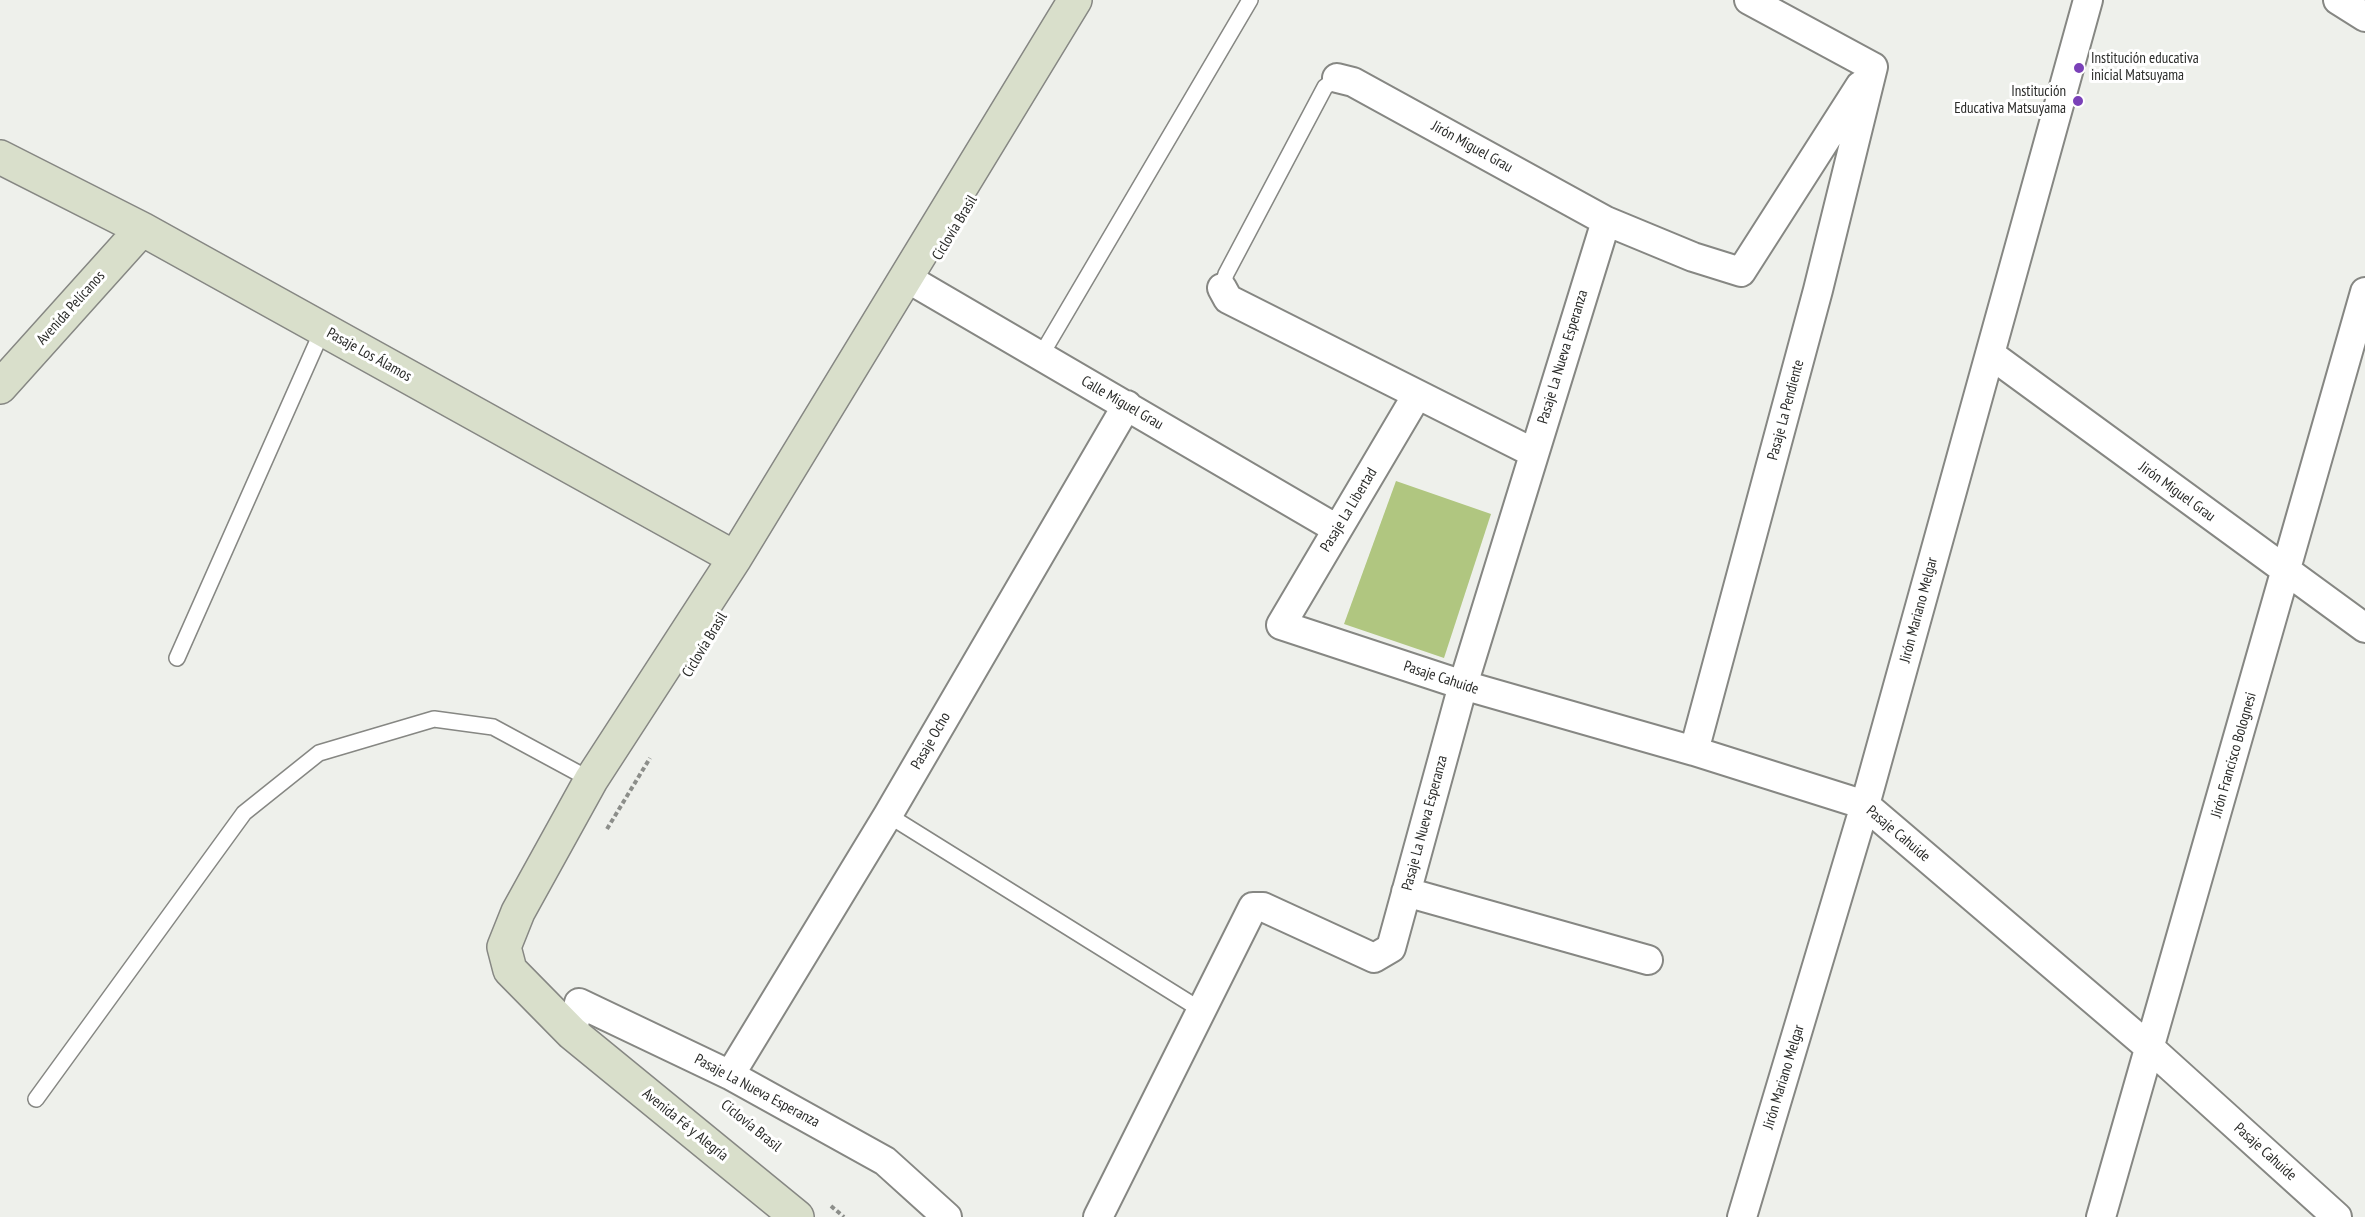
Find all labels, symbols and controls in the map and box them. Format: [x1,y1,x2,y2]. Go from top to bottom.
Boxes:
place label: Institución educativa inicial Matsuyama [2091,50,2199,85]
marker: Institución educativa inicial Matsuyama [2072,61,2086,75]
place label: Institución Educativa Matsuyama [1954,83,2066,118]
marker: Institución Educativa Matsuyama [2071,94,2085,108]
street label: Jirón Miguel Grau [1428,117,1516,177]
street label: Ciclovía Brasil [929,192,981,264]
street label: Avenida Pelícanos [33,267,109,349]
street label: Pasaje La Nueva Esperanza [1534,288,1592,426]
street label: Pasaje Los Álamos [323,324,415,386]
street label: Pasaje La Pendiente [1764,358,1808,462]
street label: Calle Miguel Grau [1078,372,1166,434]
street label: Jirón Miguel Grau [2135,458,2219,526]
street label: Pasaje La Libertad [1317,465,1381,555]
street label: Jirón Mariano Melgar [1896,555,1942,665]
street label: Ciclovía Brasil [679,609,731,681]
street label: Pasaje Cahuide [1401,657,1481,699]
street label: Jirón Francisco Bolognesi [2207,690,2261,820]
street label: Pasaje Ocho [908,709,954,773]
street label: Pasaje La Nueva Esperanza [1398,754,1452,892]
street label: Pasaje Cahuide [1862,802,1934,866]
street label: Jirón Mariano Melgar [1760,1023,1808,1131]
street label: Pasaje La Nueva Esperanza [691,1050,823,1132]
street label: Avenida Fé y Alegría [639,1085,731,1165]
street label: Ciclovía Brasil [717,1096,785,1156]
street label: Pasaje Cahuide [2230,1119,2300,1185]

